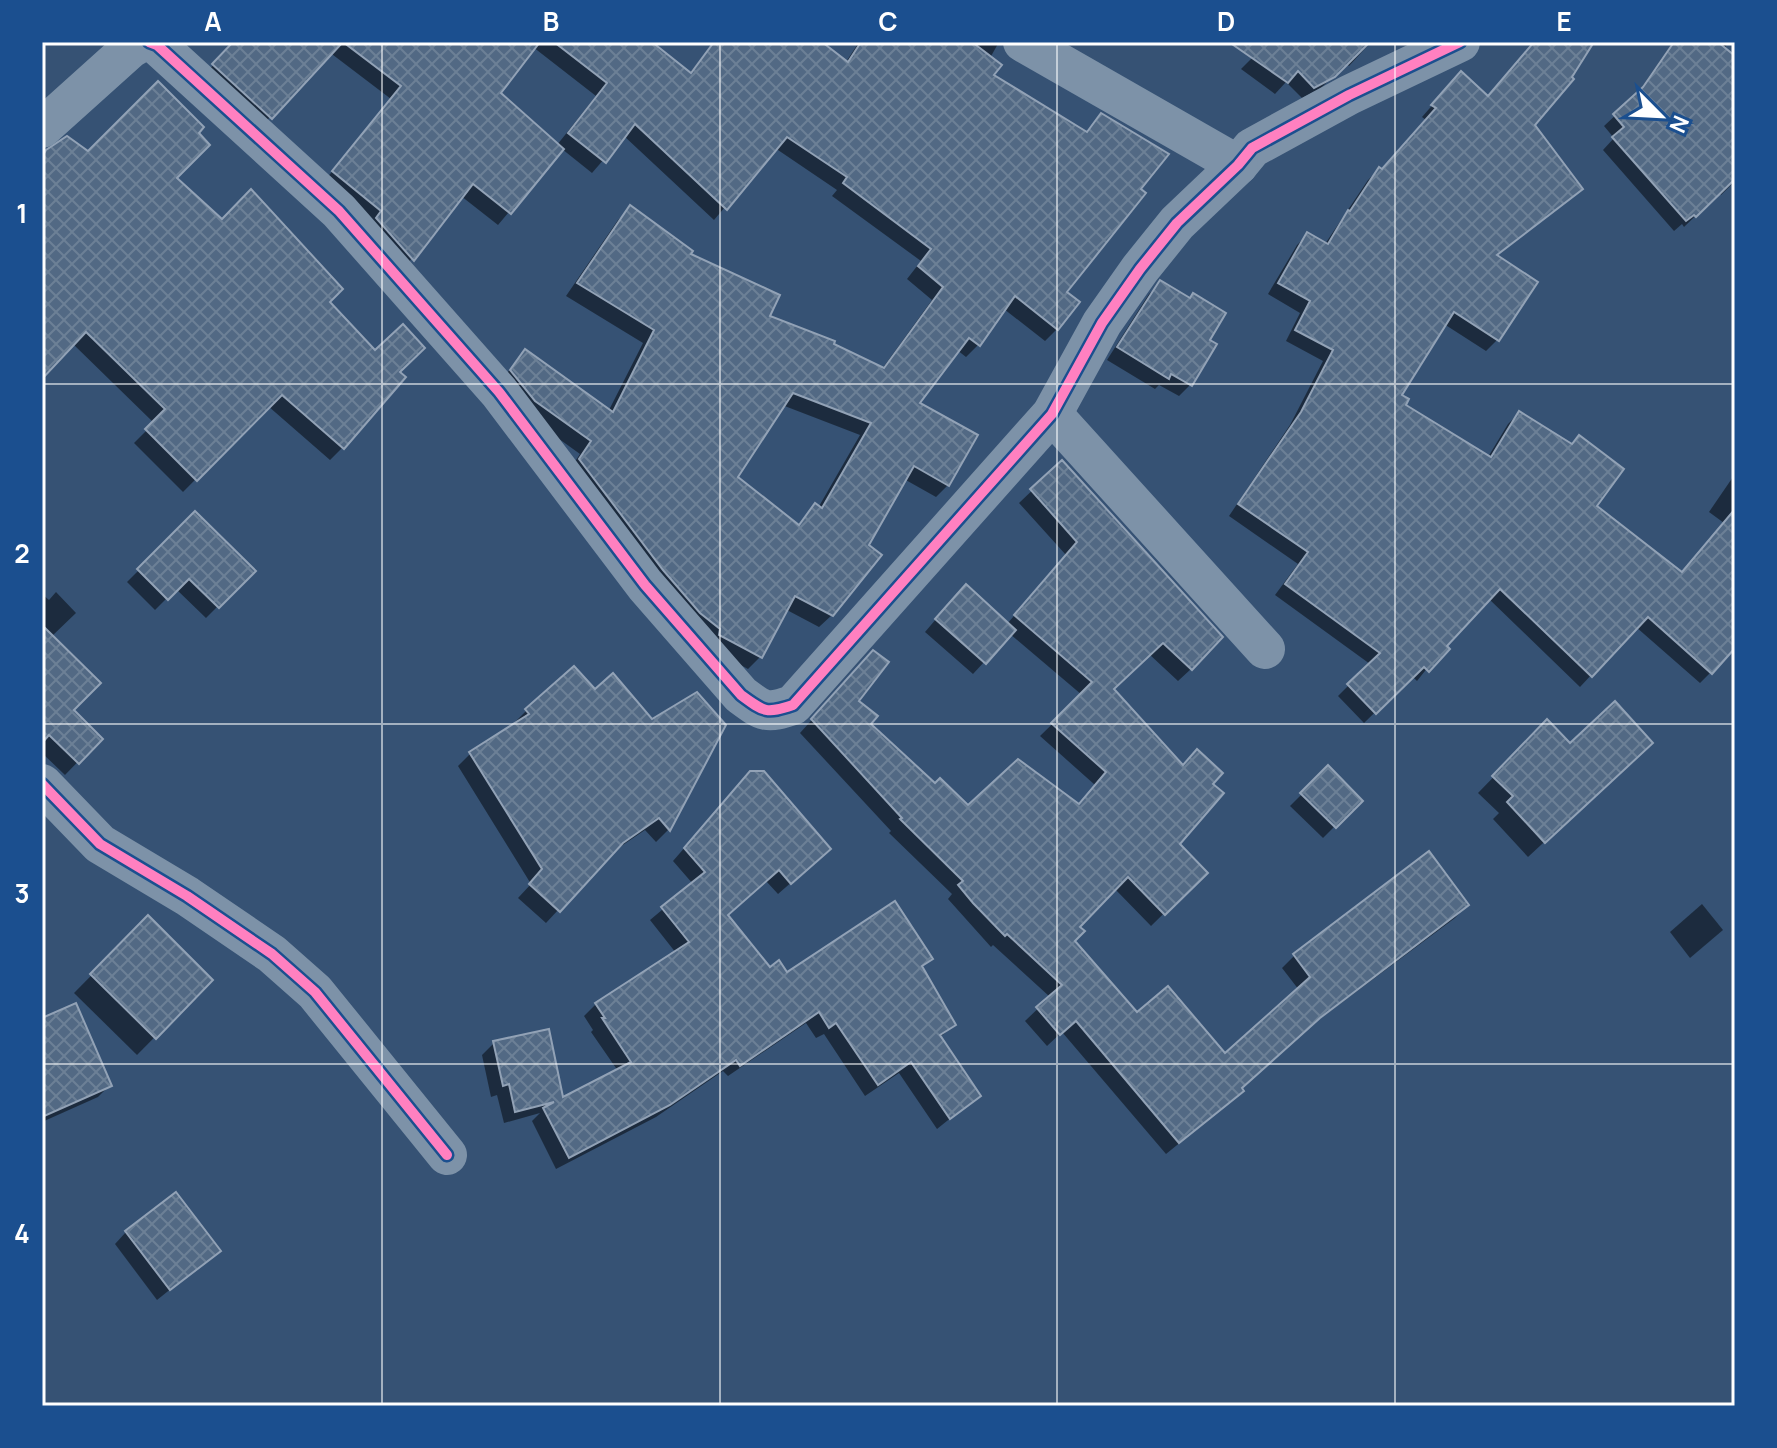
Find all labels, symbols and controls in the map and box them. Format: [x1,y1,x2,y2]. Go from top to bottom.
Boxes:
text: A [204,3,222,39]
text: B [543,3,559,39]
text: C [878,3,898,39]
text: D [1217,3,1235,39]
text: E [1556,3,1572,39]
north arrow [1621,76,1701,156]
text: N [1662,111,1696,137]
text: 1 [16,195,28,231]
text: 2 [14,535,30,571]
text: 3 [14,875,30,911]
text: 4 [14,1215,30,1251]

